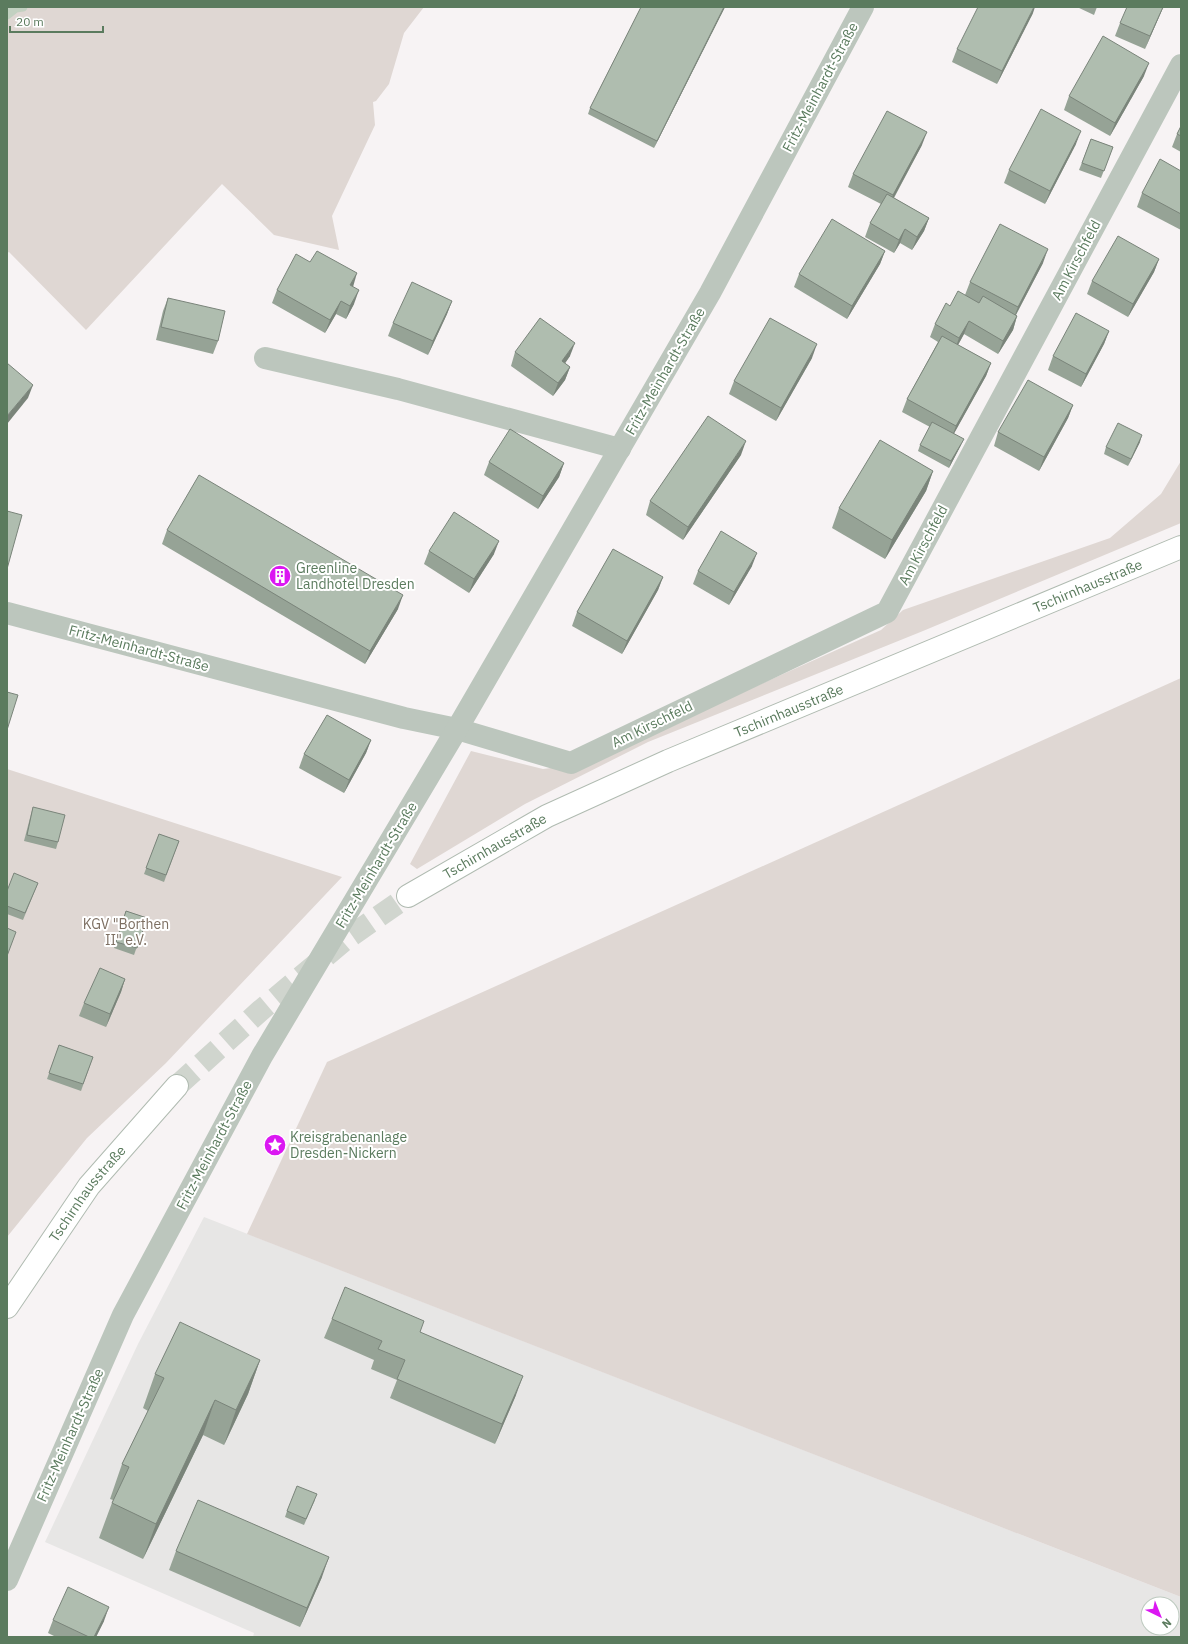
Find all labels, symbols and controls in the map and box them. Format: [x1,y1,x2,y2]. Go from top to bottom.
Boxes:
scale bar [10,8,103,34]
text: 20 m [16,14,44,29]
street label: Fritz-Meinhardt-Straße [778,19,862,155]
street label: Am Kirschfeld [1047,217,1105,303]
street label: Fritz-Meinhardt-Straße [621,304,709,438]
street label: Am Kirschfeld [894,502,952,588]
street label: Tschirnhausstraße [1030,555,1145,617]
place label: Greenline Landhotel Dresden [296,559,415,593]
building icon: Greenline Landhotel Dresden [267,563,293,589]
street label: Fritz-Meinhardt-Straße [67,621,211,675]
street label: Tschirnhausstraße [731,680,846,741]
street label: Am Kirschfeld [609,697,695,751]
street label: Fritz-Meinhardt-Straße [331,798,421,931]
street label: Tschirnhausstraße [440,809,550,883]
park label: KGV "Borthen II" e.V. [83,915,169,949]
street label: Fritz-Meinhardt-Straße [172,1077,256,1213]
place label: Kreisgrabenanlage Dresden-Nickern [290,1128,407,1162]
place icon: Kreisgrabenanlage Dresden-Nickern [262,1132,288,1158]
street label: Tschirnhausstraße [45,1141,130,1245]
street label: Fritz-Meinhardt-Straße [32,1365,108,1505]
north arrow [1140,1596,1180,1636]
text: N [1159,1615,1175,1631]

